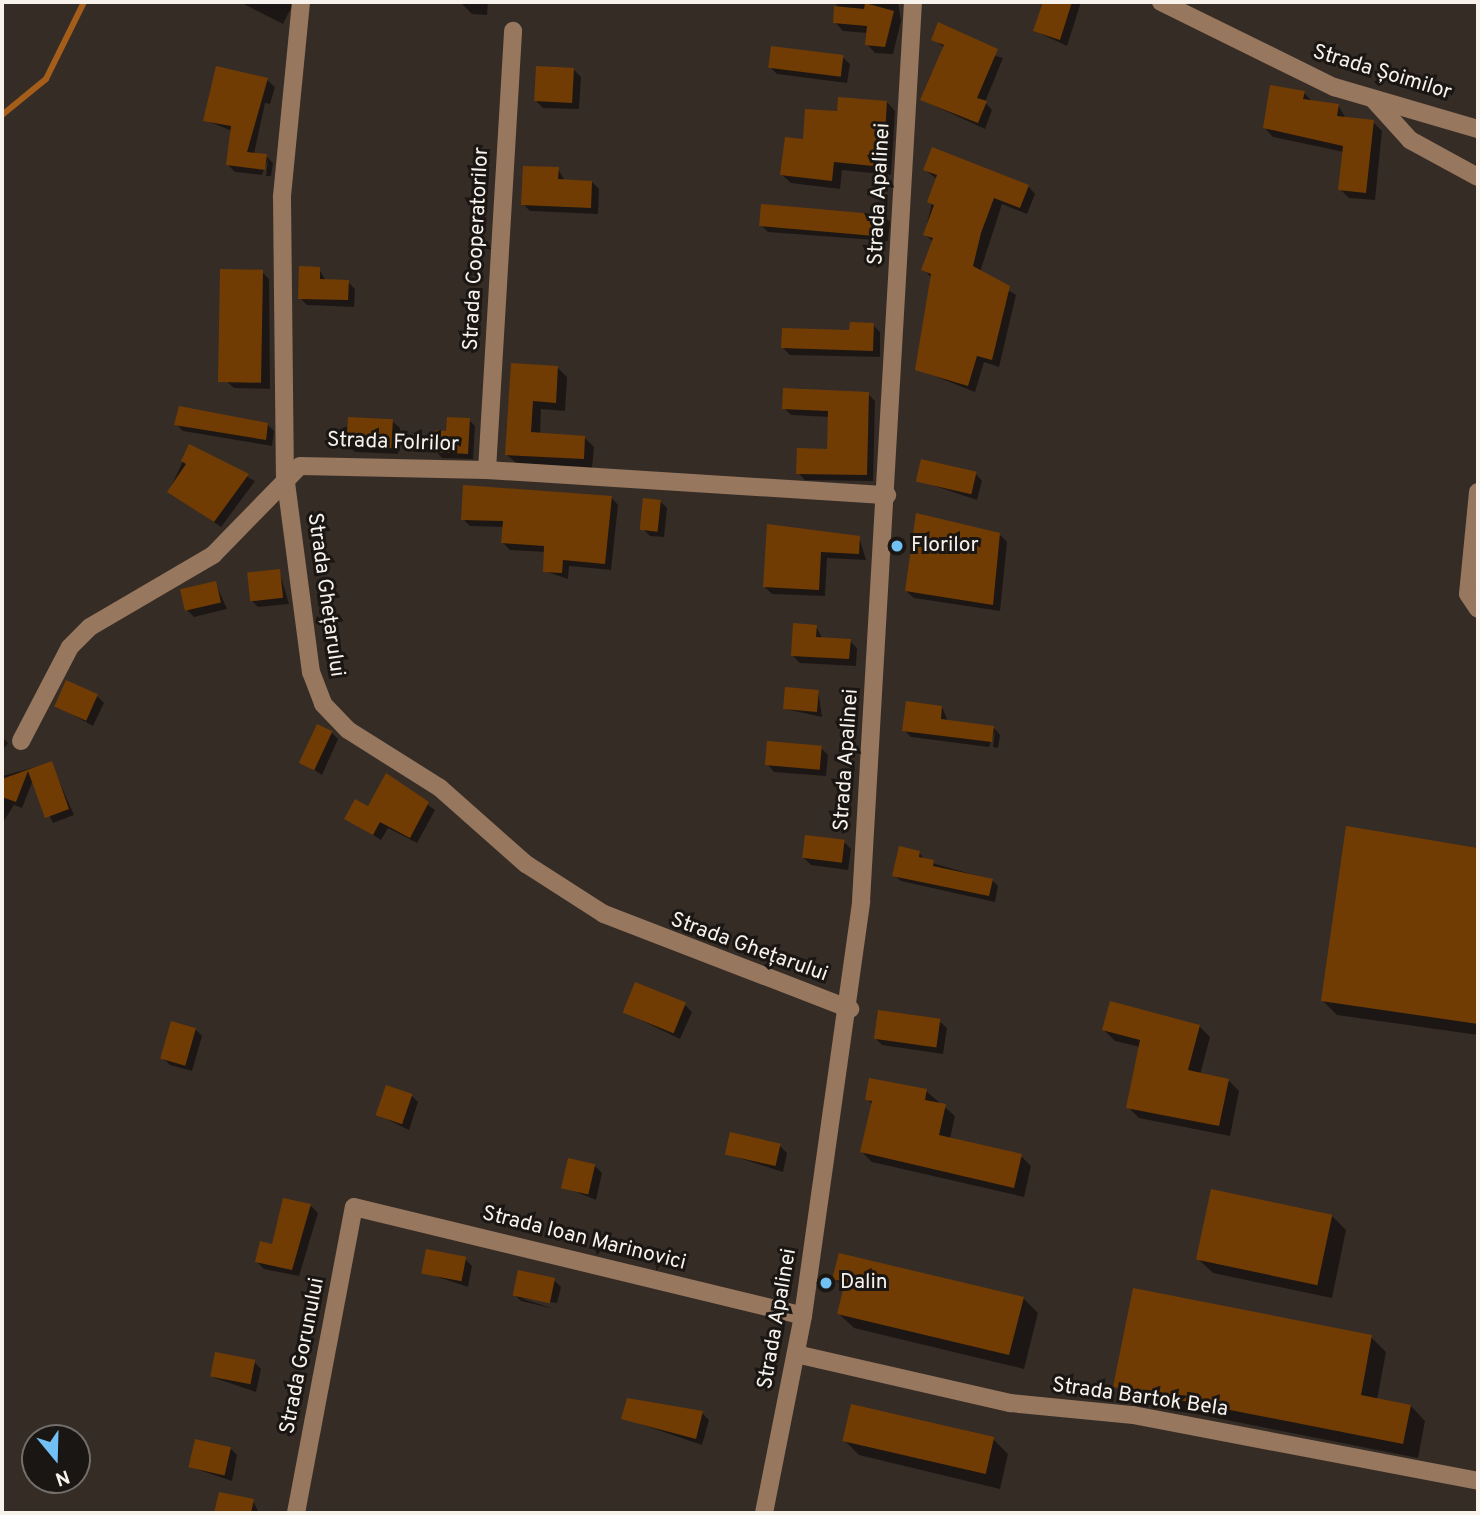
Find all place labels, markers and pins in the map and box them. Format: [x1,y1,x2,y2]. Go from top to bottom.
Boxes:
place label: Florilor [911,533,979,559]
marker: Florilor [889,538,905,554]
place label: Dalin [840,1270,888,1296]
marker: Dalin [818,1275,834,1291]

